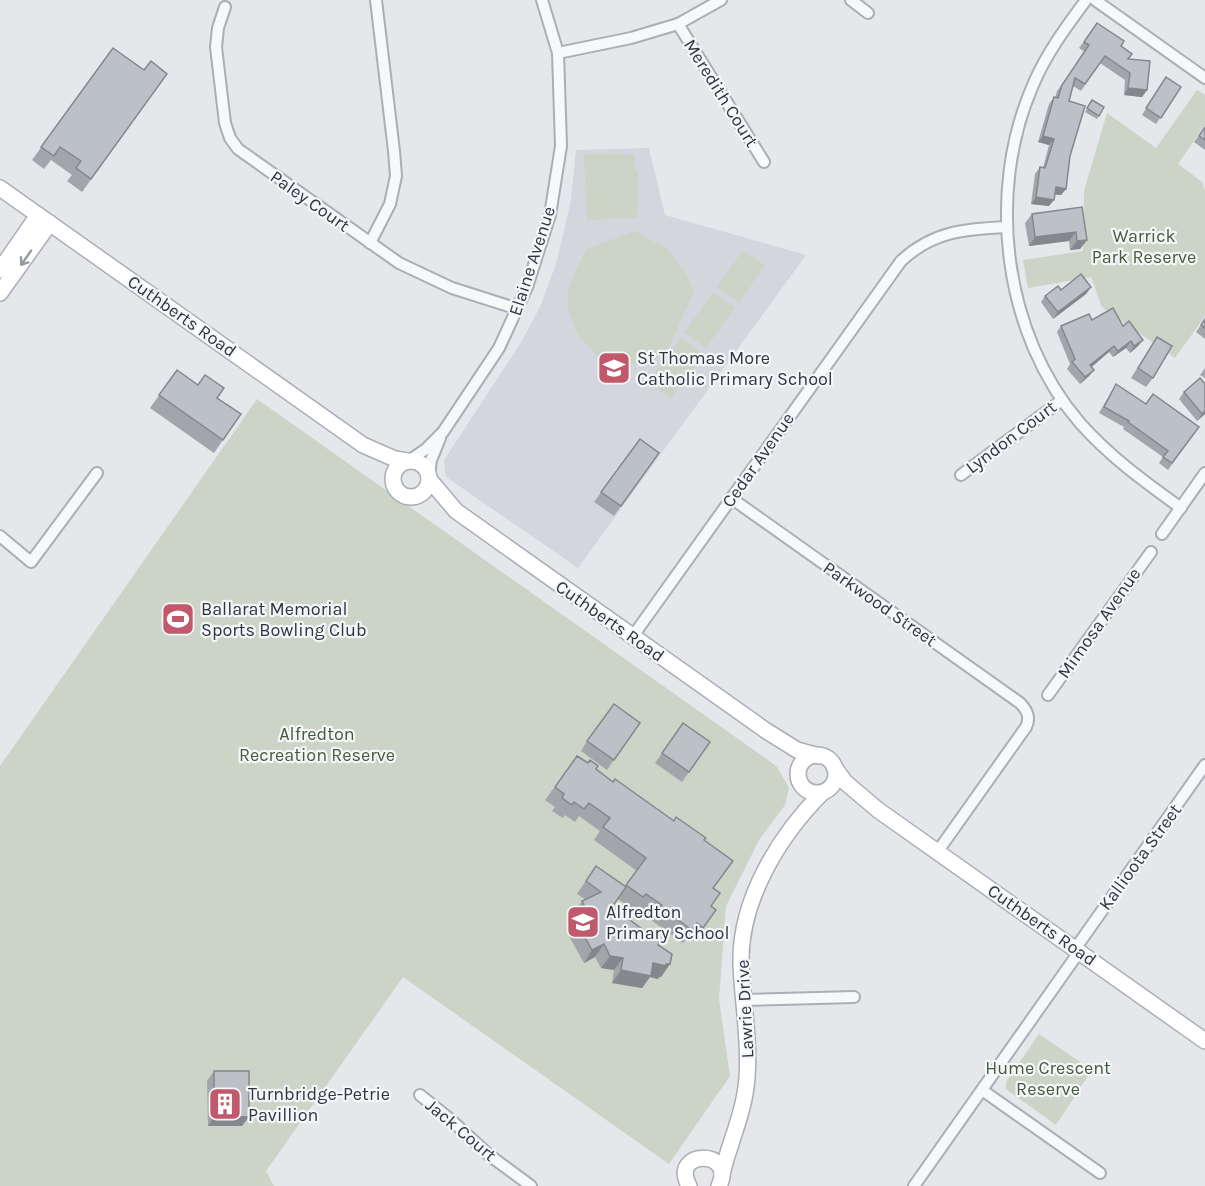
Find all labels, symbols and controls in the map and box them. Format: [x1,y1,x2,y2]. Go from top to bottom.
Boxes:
street label: Meredith Court [679,35,763,151]
street label: Paley Court [266,166,354,236]
street label: Elaine Avenue [504,203,560,319]
park label: Warrick Park Reserve [1092,225,1196,268]
one-way arrow [20,250,32,266]
street label: Cuthberts Road [123,270,241,362]
place label: St Thomas More Catholic Primary School [637,347,833,390]
school or university icon: St Thomas More Catholic Primary School [596,350,632,386]
street label: Lyndon Court [961,396,1061,478]
street label: Cedar Avenue [717,408,799,512]
street label: Parkwood Street [819,557,941,651]
street label: Mimosa Avenue [1053,563,1145,683]
street label: Cuthberts Road [551,575,669,667]
place label: Ballarat Memorial Sports Bowling Club [201,598,367,641]
sports icon: Ballarat Memorial Sports Bowling Club [160,601,196,637]
park label: Alfredton Recreation Reserve [239,723,395,766]
street label: Kallioota Street [1094,799,1186,915]
street label: Cuthberts Road [983,879,1101,971]
place label: Alfredton Primary School [606,901,730,944]
school or university icon: Alfredton Primary School [565,904,601,940]
street label: Lawrie Drive [731,959,759,1059]
park label: Hume Crescent Reserve [985,1057,1111,1100]
place label: Turnbridge-Petrie Pavillion [248,1083,390,1126]
building icon: Turnbridge-Petrie Pavillion [207,1086,243,1122]
street label: Jack Court [421,1094,501,1166]

